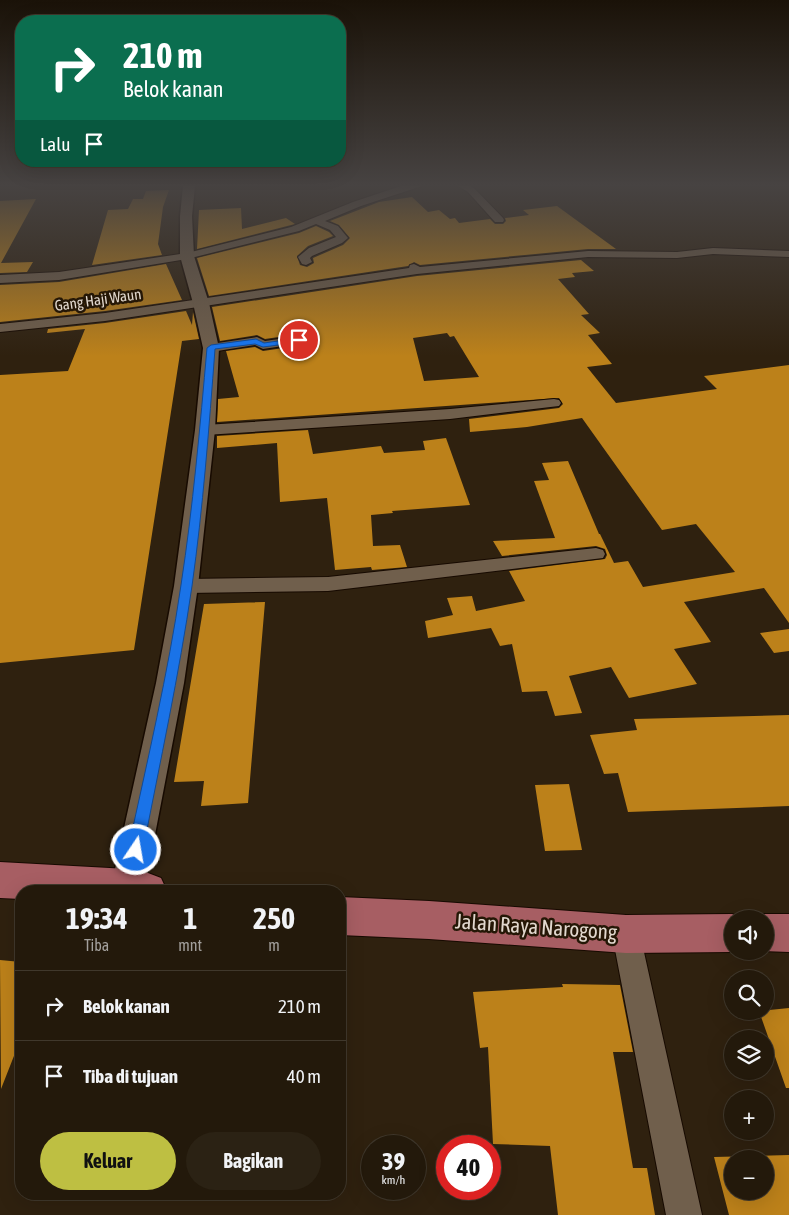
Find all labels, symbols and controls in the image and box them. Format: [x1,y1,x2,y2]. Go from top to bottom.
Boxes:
icon: right [40,35,105,100]
text: 210 m [123,35,202,75]
text: Belok kanan [123,76,224,102]
icon: arrive [80,130,108,158]
text: Lalu [40,133,70,155]
street label: Gang Haji Waun [54,285,142,314]
pin [278,319,320,361]
icon: arrive [285,326,313,354]
position arrow [109,823,161,875]
text: 19:34 [66,901,128,935]
text: 1 [183,901,197,935]
text: 250 [253,901,295,935]
street label: Jalan Raya Narogong [454,908,618,944]
map controls [724,910,774,1200]
button: sound [724,910,774,960]
text: Tiba [84,936,109,954]
text: mnt [178,936,202,954]
text: m [268,936,280,954]
button: search [724,970,774,1020]
icon: right [40,992,68,1020]
text: Belok kanan [83,995,170,1017]
text: 210 m [278,995,321,1017]
button: layers [724,1030,774,1080]
icon: arrive [40,1062,68,1090]
text: Tiba di tujuan [83,1065,178,1087]
text: 40 m [287,1065,321,1087]
button: + [724,1090,774,1140]
button: Keluar [40,1132,176,1190]
button: Bagikan [186,1132,321,1190]
speed limit sign: 40 [436,1135,501,1200]
text: 39 [382,1147,405,1175]
button: − [724,1150,774,1200]
text: km/h [382,1173,405,1187]

